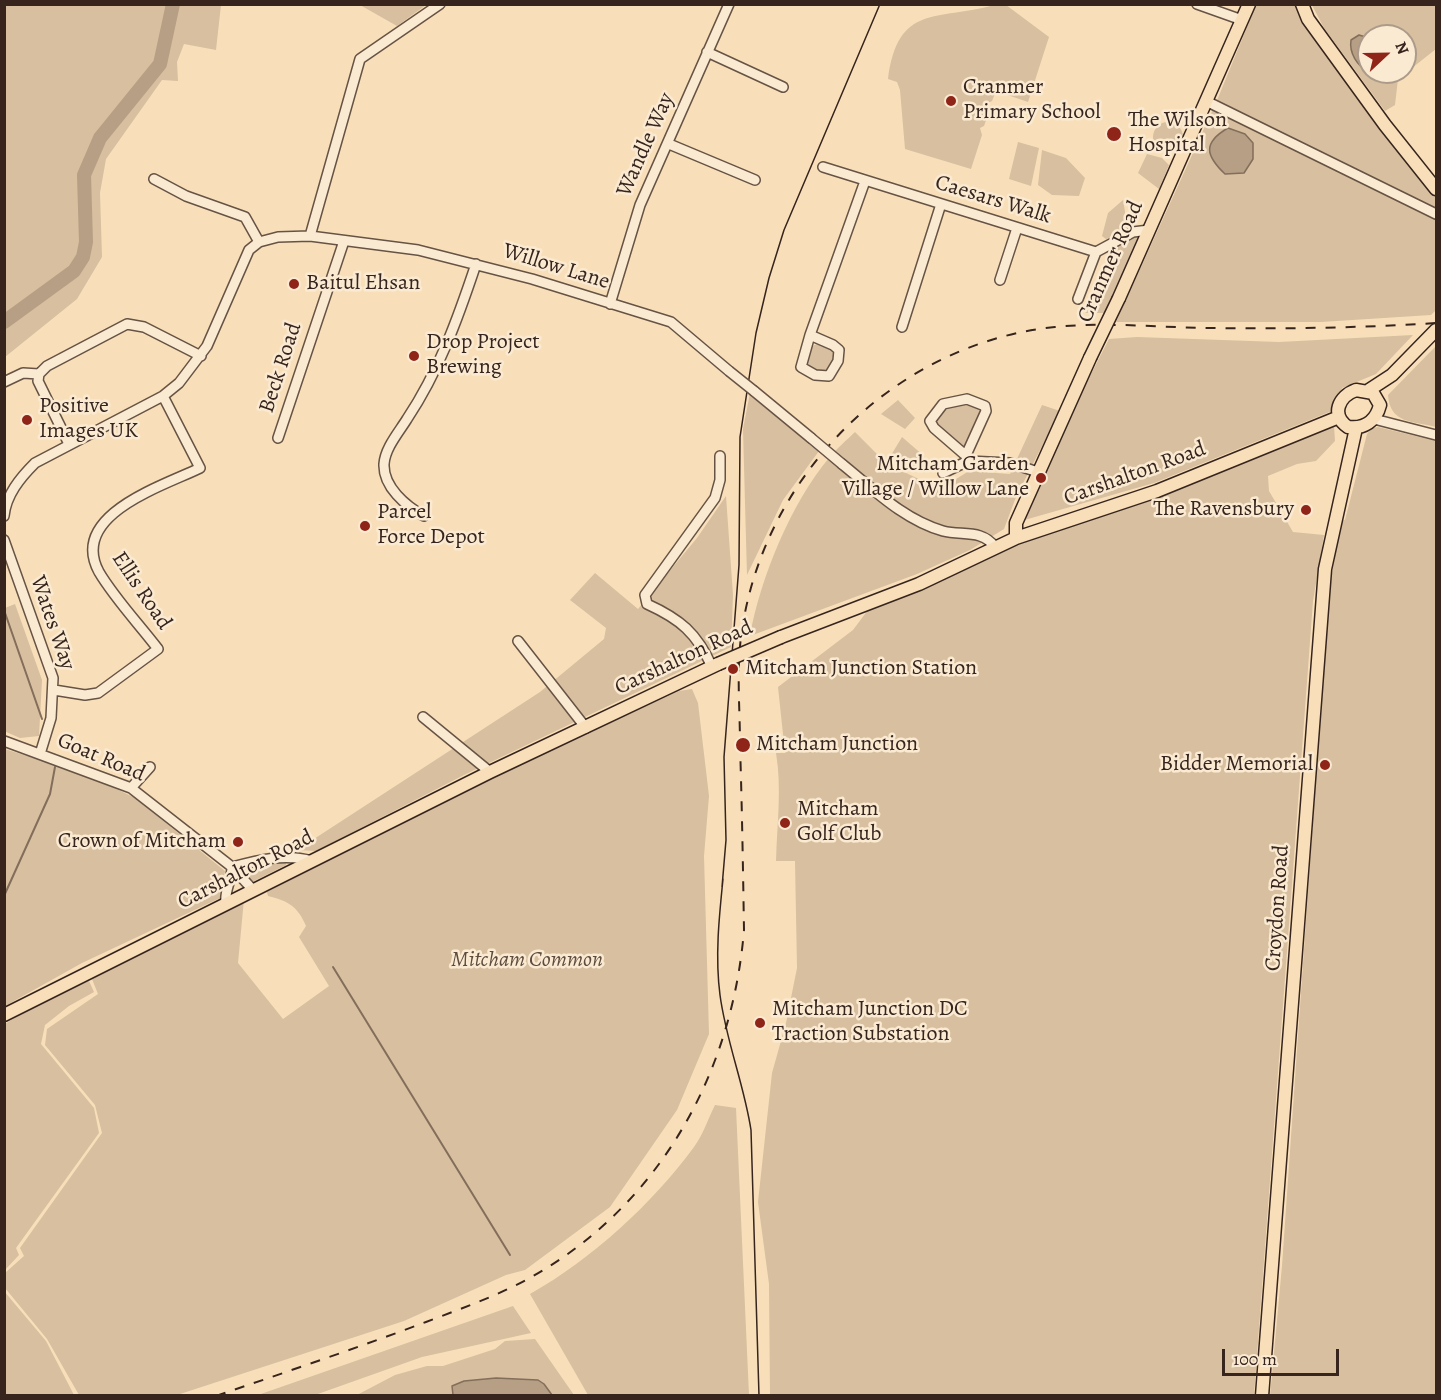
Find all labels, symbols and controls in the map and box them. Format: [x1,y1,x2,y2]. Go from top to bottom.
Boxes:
north arrow [1357,24,1417,84]
text: N [1389,38,1414,58]
place label: Cranmer Primary School [963,75,1101,126]
street label: Wandle Way [611,89,681,201]
marker: Cranmer Primary School [944,94,958,108]
place label: The Wilson Hospital [1128,108,1227,160]
marker: The Wilson Hospital [1105,125,1123,143]
street label: Caesars Walk [932,170,1054,230]
street label: Cranmer Road [1072,197,1150,327]
street label: Willow Lane [499,238,613,296]
place label: Baitul Ehsan [306,271,420,297]
marker: Baitul Ehsan [287,277,301,291]
street label: Beck Road [254,320,308,416]
place label: Drop Project Brewing [426,330,540,382]
marker: Drop Project Brewing [407,349,421,363]
place label: Positive Images UK [39,394,138,446]
marker: Positive Images UK [20,413,34,427]
street label: Carshalton Road [1060,436,1210,512]
place label: Mitcham Garden Village / Willow Lane [842,452,1029,504]
marker: Mitcham Garden Village / Willow Lane [1034,471,1048,485]
place label: The Ravensbury [1153,497,1294,523]
place label: Parcel Force Depot [377,500,485,552]
marker: The Ravensbury [1299,503,1313,517]
marker: Parcel Force Depot [358,519,372,533]
street label: Ellis Road [105,547,177,635]
street label: Wates Way [24,573,80,673]
street label: Carshalton Road [611,615,757,701]
place label: Mitcham Junction Station [745,656,977,682]
marker: Mitcham Junction Station [726,662,740,676]
street label: Goat Road [53,728,149,788]
place label: Mitcham Junction [756,732,918,758]
marker: Mitcham Junction [734,736,752,754]
place label: Bidder Memorial [1160,752,1313,778]
marker: Bidder Memorial [1318,758,1332,772]
place label: Mitcham Golf Club [797,797,881,848]
marker: Mitcham Golf Club [778,816,792,830]
street label: Carshalton Road [174,824,318,916]
place label: Crown of Mitcham [58,829,226,855]
marker: Crown of Mitcham [231,835,245,849]
street label: Croydon Road [1260,844,1296,972]
park label: Mitcham Common [451,948,603,974]
place label: Mitcham Junction DC Traction Substation [772,997,968,1048]
marker: Mitcham Junction DC Traction Substation [753,1016,767,1030]
scale bar [1225,1337,1342,1375]
text: 100 m [1233,1347,1277,1371]

